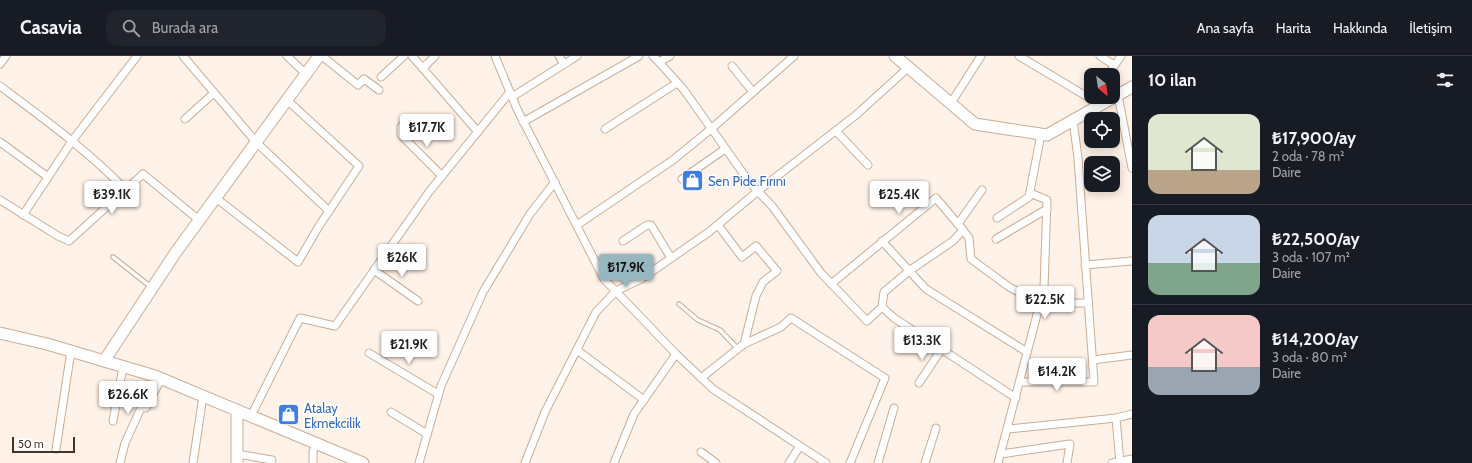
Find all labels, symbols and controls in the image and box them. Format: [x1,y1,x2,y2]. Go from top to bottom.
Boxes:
search box [106,10,386,46]
text: Casavia [20,16,82,39]
icon: search [120,17,142,39]
text: Burada ara [152,19,218,37]
text: Ana sayfa [1197,19,1254,37]
text: Harita [1276,19,1311,37]
text: Hakkında [1333,19,1387,37]
text: İletişim [1409,19,1452,37]
north arrow [1084,68,1120,104]
map controls [1084,68,1120,192]
icon: filters [1434,69,1456,91]
text: 10 ilan [1148,70,1197,90]
button: locate [1084,112,1120,148]
pin: ₺17.7K [394,114,460,148]
text: ₺17.7K [409,119,445,135]
text: ₺17,900/ay [1272,128,1356,148]
icon: home [1180,130,1228,178]
text: 2 oda · 78 m² [1272,148,1344,164]
button: layers [1084,156,1120,192]
text: Daire [1272,164,1301,180]
shop icon: Sen Pide Fırını [679,168,705,194]
place label: Sen Pide Fırını [708,173,786,189]
pin: ₺39.1K [79,181,145,215]
pin: ₺25.4K [866,181,932,215]
text: ₺39.1K [93,186,131,202]
text: ₺25.4K [879,186,919,202]
text: ₺22,500/ay [1272,229,1360,249]
icon: home [1180,231,1228,279]
pin: ₺26K [378,244,426,278]
text: ₺26K [387,249,417,265]
text: 3 oda · 107 m² [1272,249,1350,265]
pin: ₺17.9K [593,254,659,288]
text: ₺17.9K [608,259,644,275]
text: Daire [1272,265,1301,281]
pin: ₺22.5K [1012,286,1078,320]
text: ₺22.5K [1025,291,1065,307]
pin: ₺13.3K [889,327,955,361]
text: ₺14,200/ay [1272,329,1358,349]
pin: ₺21.9K [376,331,442,365]
icon: home [1180,331,1228,379]
text: ₺13.3K [903,332,941,348]
text: ₺21.9K [390,336,428,352]
text: 3 oda · 80 m² [1272,349,1347,365]
pin: ₺14.2K [1024,358,1090,392]
text: ₺14.2K [1038,363,1076,379]
text: Daire [1272,365,1301,381]
pin: ₺26.6K [95,381,161,415]
text: ₺26.6K [108,386,148,402]
place label: Atalay Ekmekcilik [304,400,361,431]
shop icon: Atalay Ekmekcilik [276,402,302,428]
scale bar [12,435,75,454]
text: 50 m [18,437,44,451]

